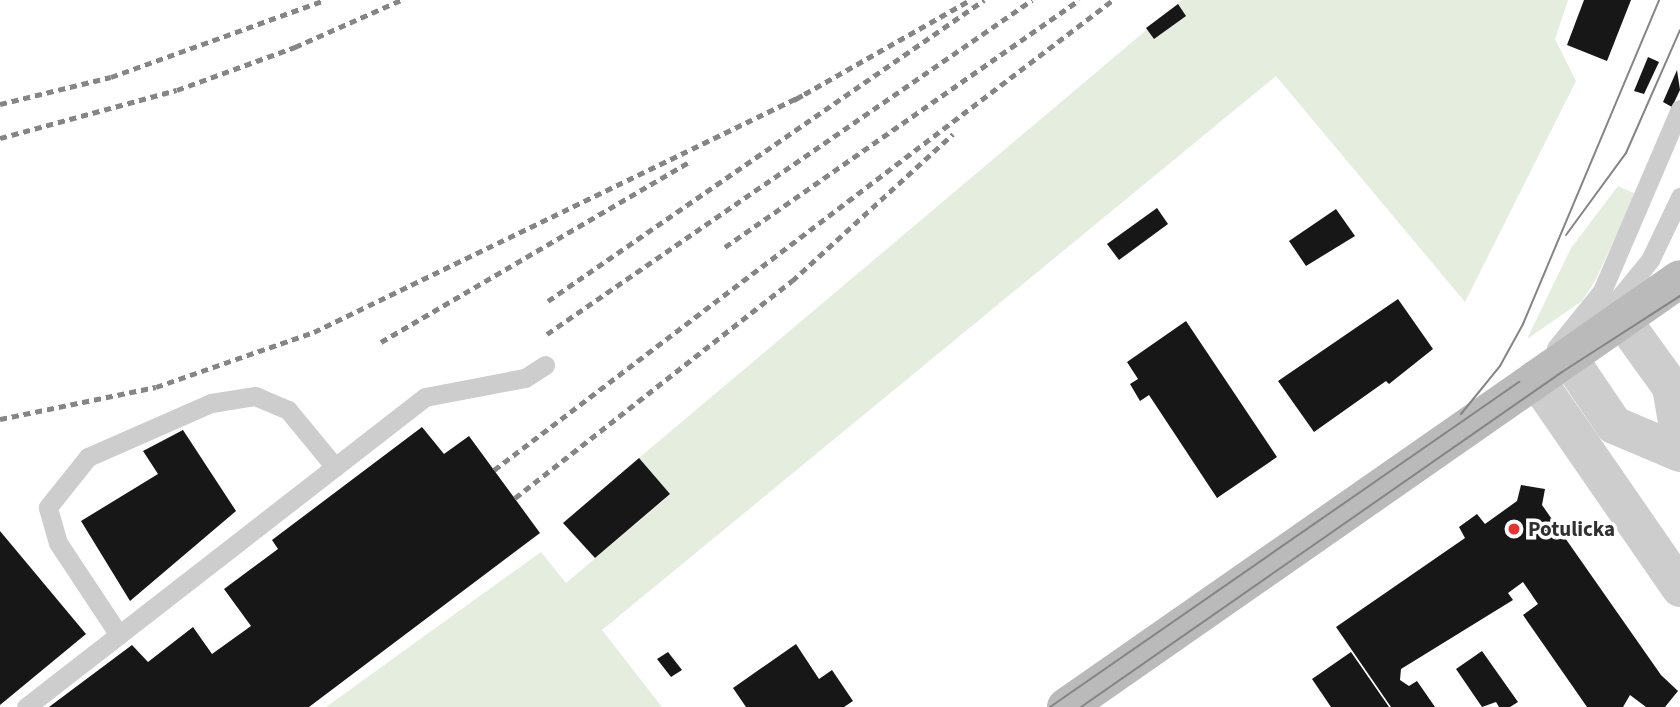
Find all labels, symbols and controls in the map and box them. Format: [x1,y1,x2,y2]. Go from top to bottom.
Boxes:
place label: Potulicka [1528,516,1615,542]
marker: Potulicka [1506,521,1522,537]

